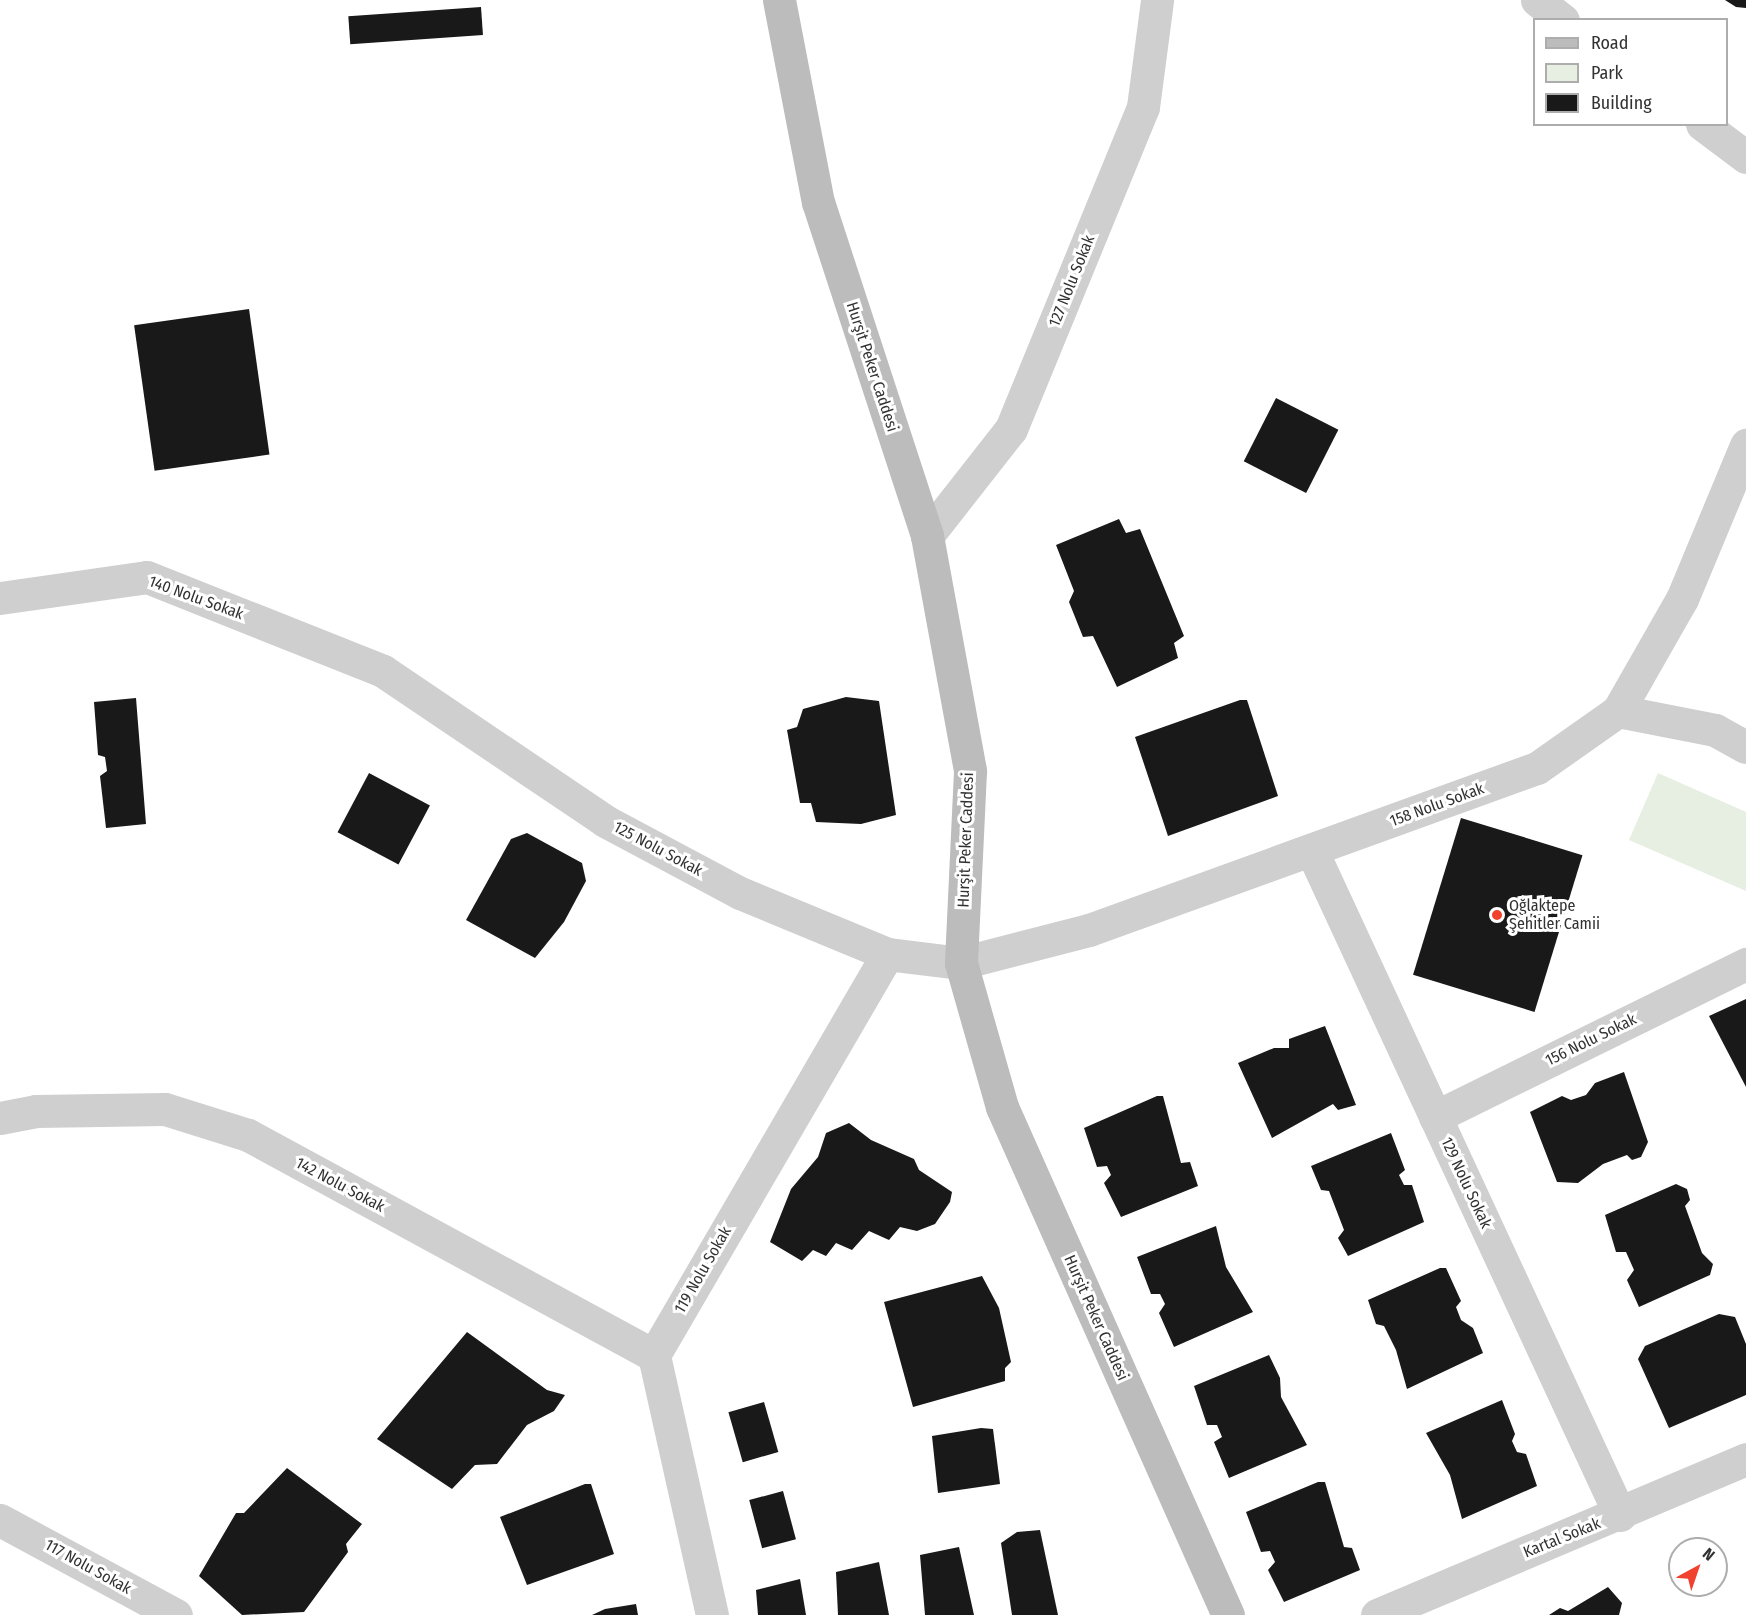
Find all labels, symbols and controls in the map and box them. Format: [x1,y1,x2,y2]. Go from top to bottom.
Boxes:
legend [1533,18,1728,126]
text: Road [1591,32,1628,54]
text: Park [1591,62,1623,84]
text: Building [1591,92,1652,114]
street label: 127 Nolu Sokak [1045,233,1099,329]
street label: Hurşit Peker Caddesi [842,300,902,434]
street label: 140 Nolu Sokak [146,572,246,624]
street label: Hurşit Peker Caddesi [954,772,978,908]
street label: 158 Nolu Sokak [1387,779,1487,831]
street label: 125 Nolu Sokak [610,818,706,880]
place label: Oğlaktepe Şehitler Camii [1509,896,1600,934]
marker: Oğlaktepe Şehitler Camii [1490,908,1504,922]
street label: 156 Nolu Sokak [1542,1010,1640,1070]
street label: 129 Nolu Sokak [1437,1135,1495,1231]
street label: 142 Nolu Sokak [292,1154,388,1216]
street label: 119 Nolu Sokak [670,1223,736,1317]
street label: Hurşit Peker Caddesi [1060,1252,1132,1384]
street label: Kartal Sokak [1521,1514,1603,1562]
street label: 117 Nolu Sokak [41,1535,135,1599]
north arrow [1668,1537,1728,1597]
text: N [1699,1544,1718,1565]

